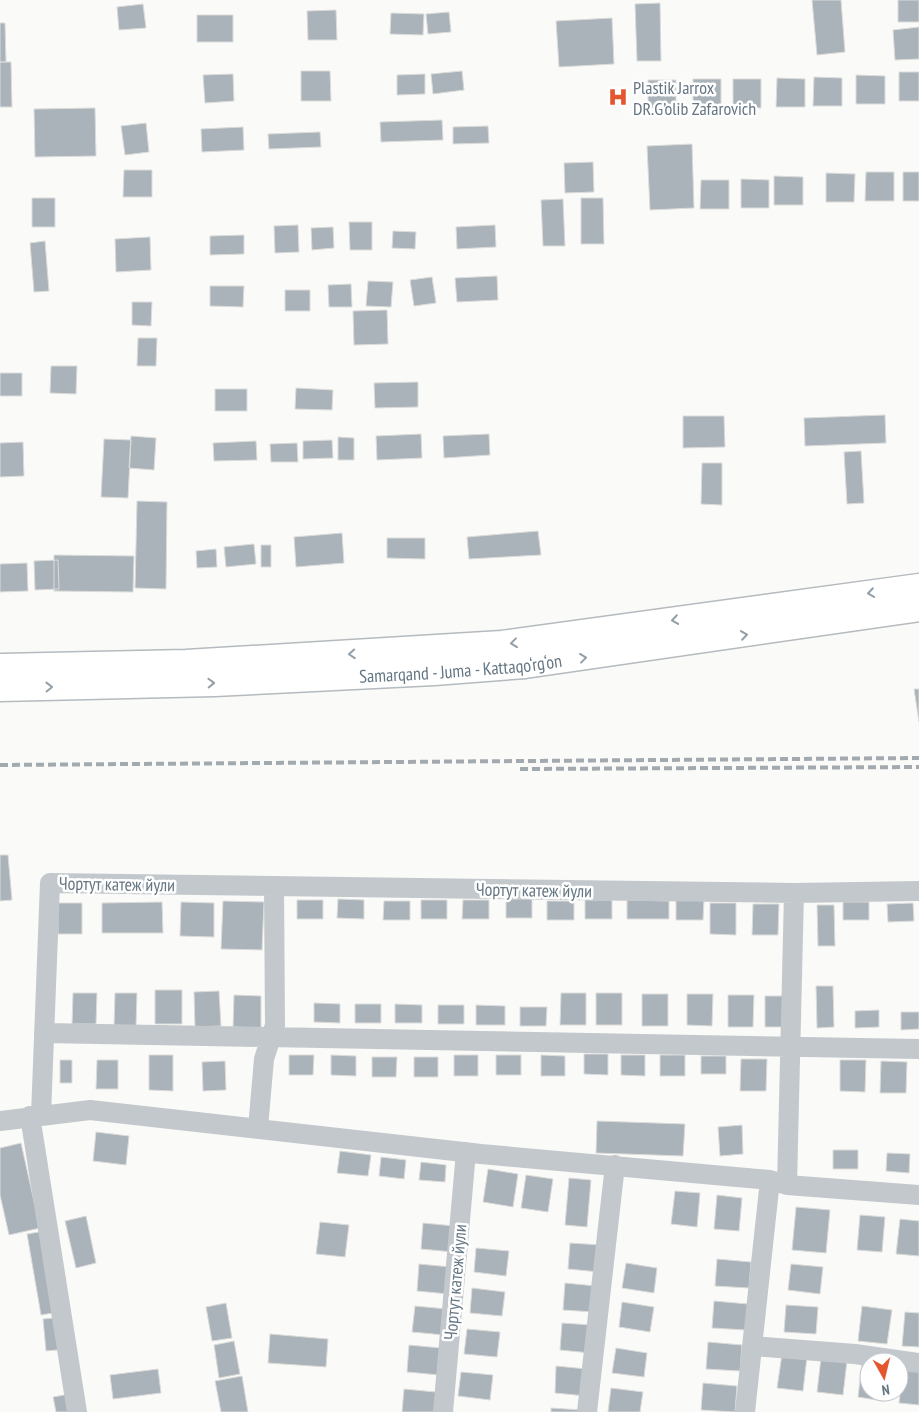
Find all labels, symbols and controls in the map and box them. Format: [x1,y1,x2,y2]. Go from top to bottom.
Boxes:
place label: Plastik Jarrox DR.G’olib Zafarovich [633,76,756,120]
hospital icon: Plastik Jarrox DR.G’olib Zafarovich [607,86,629,108]
one-way arrow [866,587,874,598]
one-way arrow [671,614,679,625]
one-way arrow [740,630,748,641]
one-way arrow [510,637,518,648]
street label: Samarqand - Juma - Kattaqo‘rg‘on [359,648,563,687]
one-way arrow [348,649,356,660]
one-way arrow [579,653,587,664]
one-way arrow [207,678,215,689]
one-way arrow [45,682,53,692]
street label: Чортут катеж йули [59,871,175,897]
street label: Чортут катеж йули [476,877,592,903]
street label: Чортут катеж йули [438,1223,472,1341]
north arrow [859,1352,909,1402]
text: N [881,1380,891,1399]

